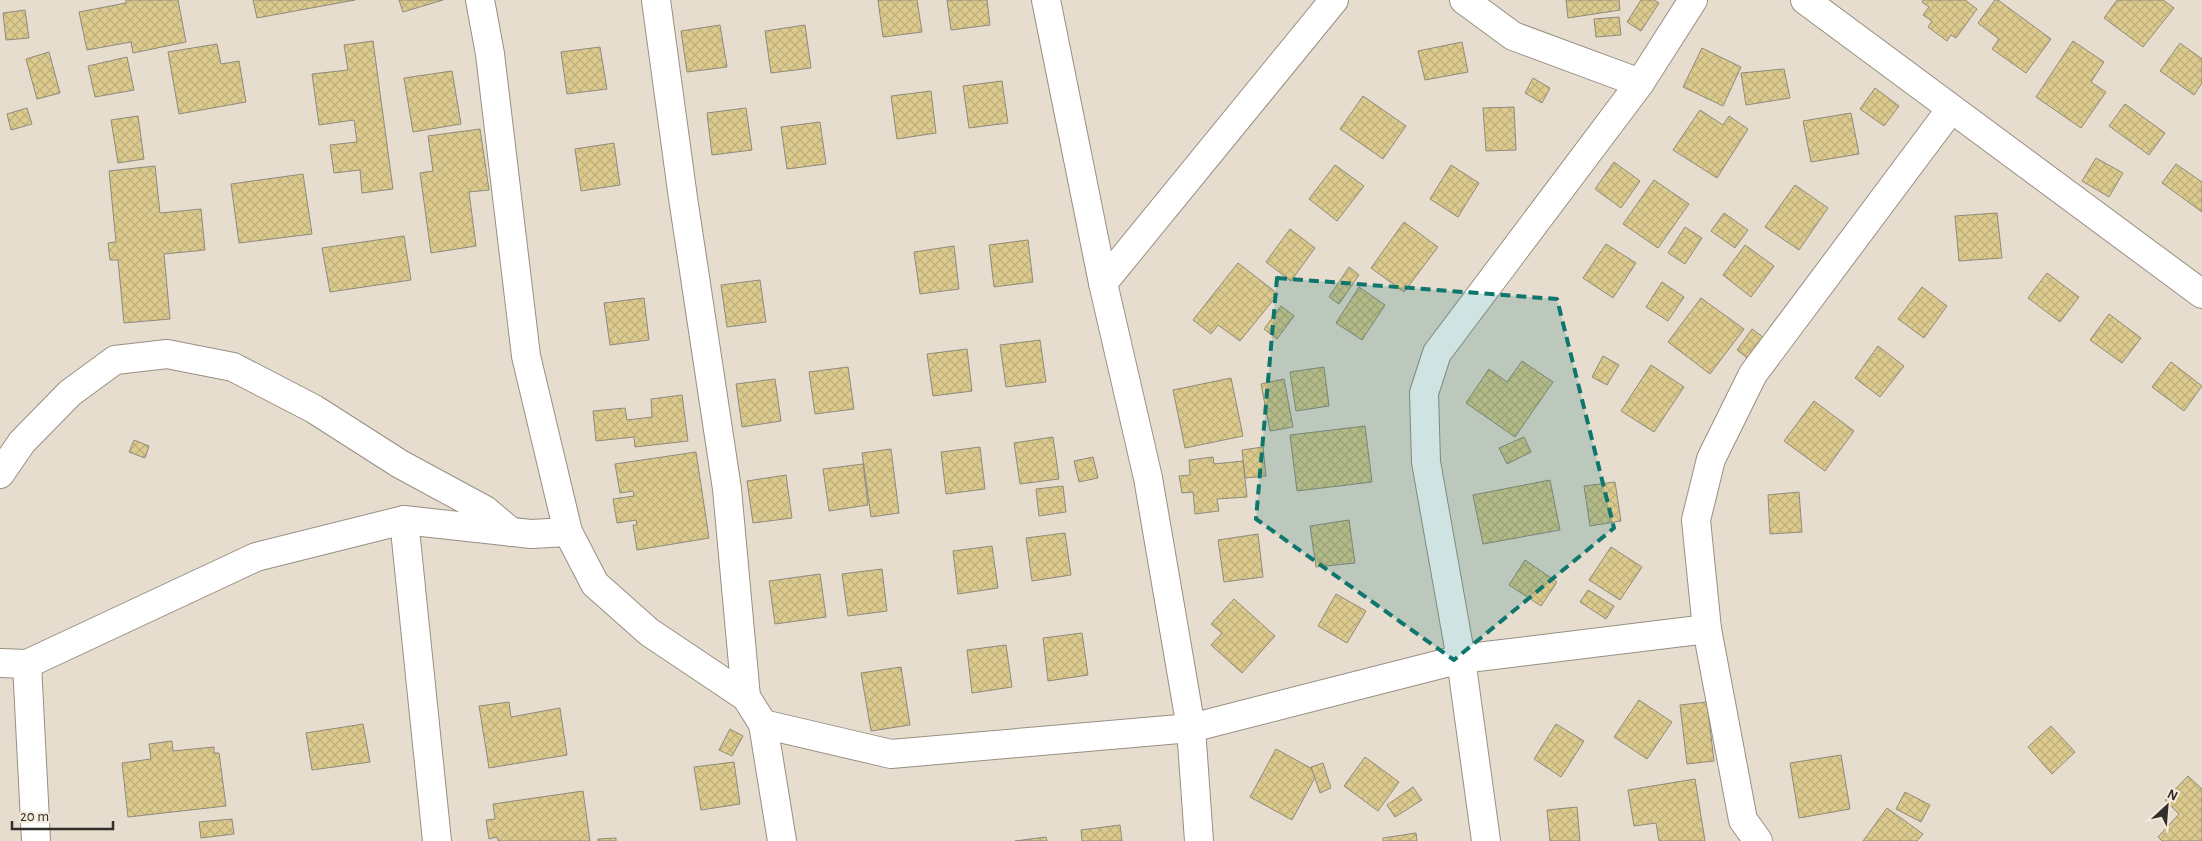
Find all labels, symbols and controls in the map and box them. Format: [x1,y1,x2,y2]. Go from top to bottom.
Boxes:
north arrow [2142,781,2192,831]
text: N [2165,787,2180,804]
scale bar [12,798,114,830]
text: 20 m [20,809,49,824]

